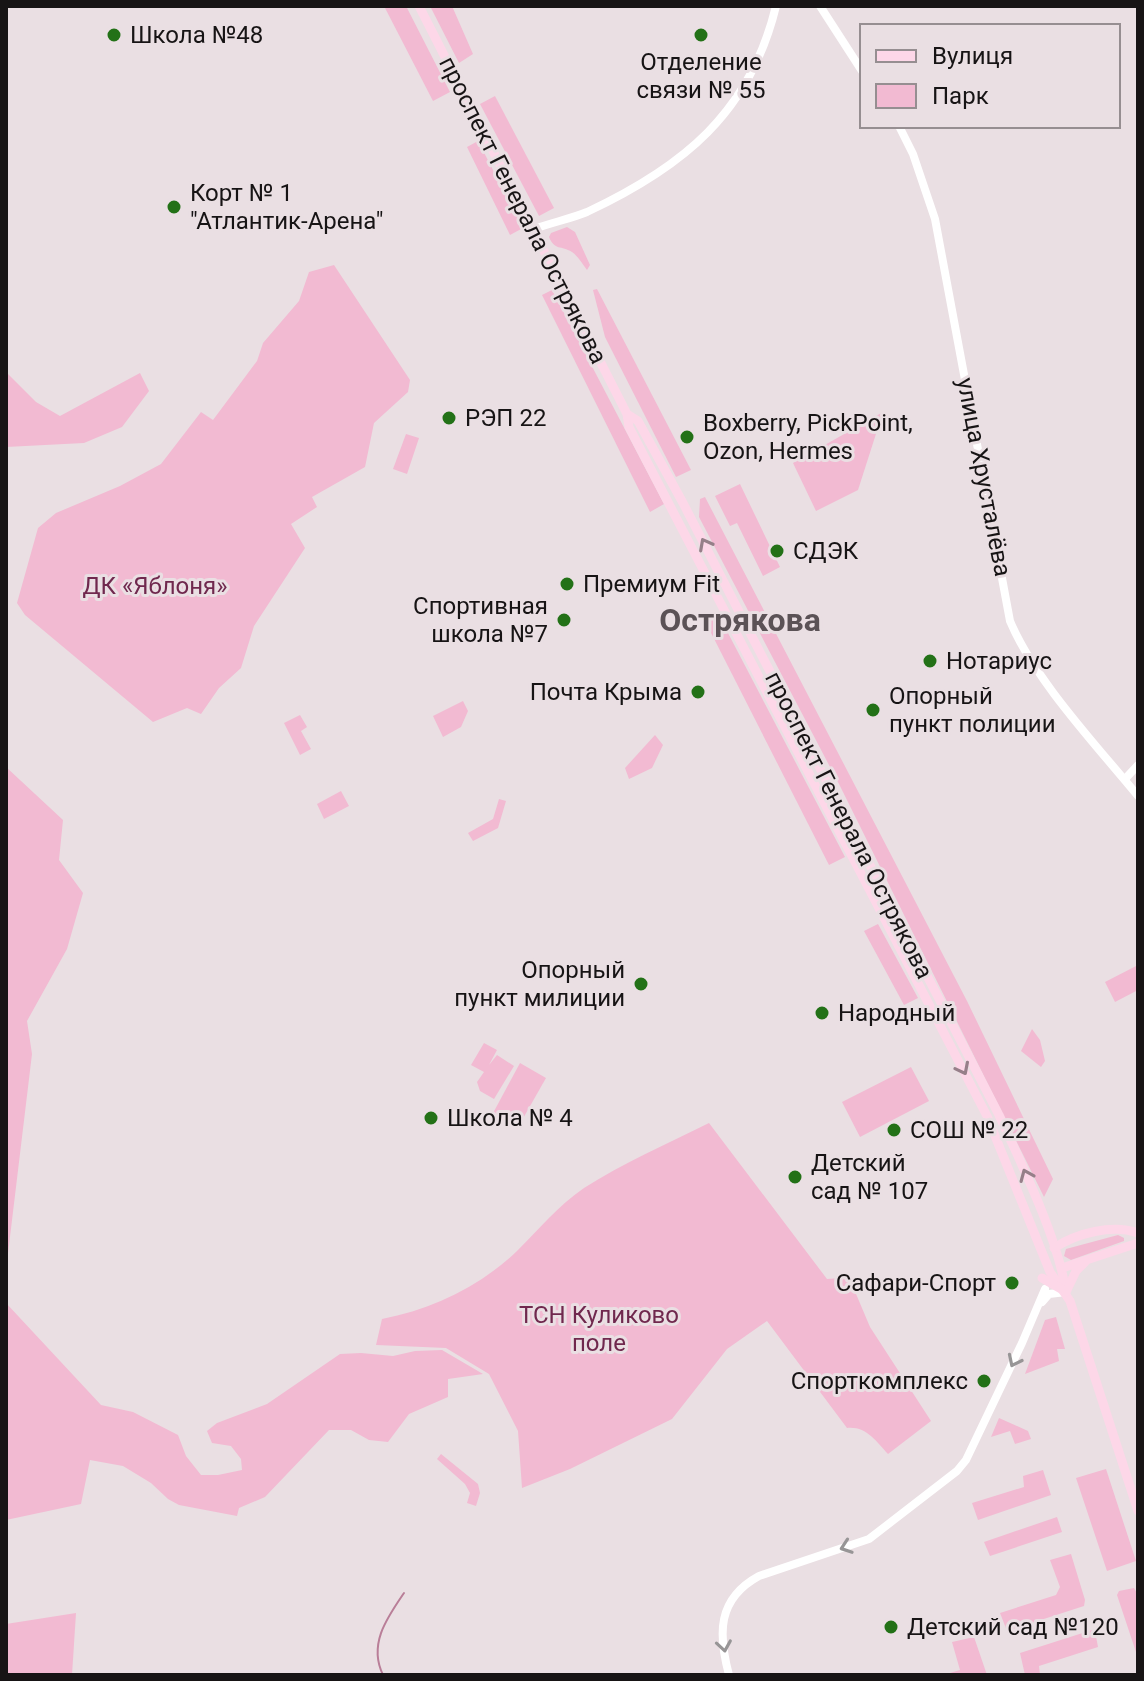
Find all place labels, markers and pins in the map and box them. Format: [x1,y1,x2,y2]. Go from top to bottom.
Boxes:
place label: Школа №48 [130,21,263,49]
marker: Школа №48 [105,26,123,44]
marker: Отделение связи № 55 [692,26,710,44]
place label: Отделение связи № 55 [636,48,766,104]
place label: Корт № 1 "Атлантик-Арена" [190,179,383,235]
marker: Корт № 1 "Атлантик-Арена" [165,198,183,216]
place label: РЭП 22 [465,404,546,432]
marker: РЭП 22 [440,409,458,427]
place label: Boxberry, PickPoint, Ozon, Hermes [703,409,913,465]
marker: Boxberry, PickPoint, Ozon, Hermes [678,428,696,446]
place label: СДЭК [793,537,859,565]
marker: СДЭК [768,542,786,560]
place label: Премиум Fit [583,570,720,598]
marker: Премиум Fit [558,575,576,593]
place label: Спортивная школа №7 [413,592,548,648]
marker: Спортивная школа №7 [555,611,573,629]
place label: Нотариус [946,647,1052,675]
marker: Нотариус [921,652,939,670]
place label: Почта Крыма [530,678,682,706]
place label: Опорный пункт полиции [889,682,1056,738]
marker: Почта Крыма [689,683,707,701]
marker: Опорный пункт полиции [864,701,882,719]
place label: Опорный пункт милиции [454,956,625,1012]
marker: Опорный пункт милиции [632,975,650,993]
place label: Народный [838,999,955,1027]
marker: Народный [813,1004,831,1022]
place label: Школа № 4 [447,1104,573,1132]
marker: Школа № 4 [422,1109,440,1127]
place label: СОШ № 22 [910,1116,1028,1144]
marker: СОШ № 22 [885,1121,903,1139]
place label: Детский сад № 107 [811,1149,928,1205]
marker: Детский сад № 107 [786,1168,804,1186]
place label: Сафари-Спорт [836,1269,996,1297]
marker: Сафари-Спорт [1003,1274,1021,1292]
place label: Спорткомплекс [791,1367,968,1395]
marker: Спорткомплекс [975,1372,993,1390]
place label: Детский сад №120 [907,1613,1119,1641]
marker: Детский сад №120 [882,1618,900,1636]

